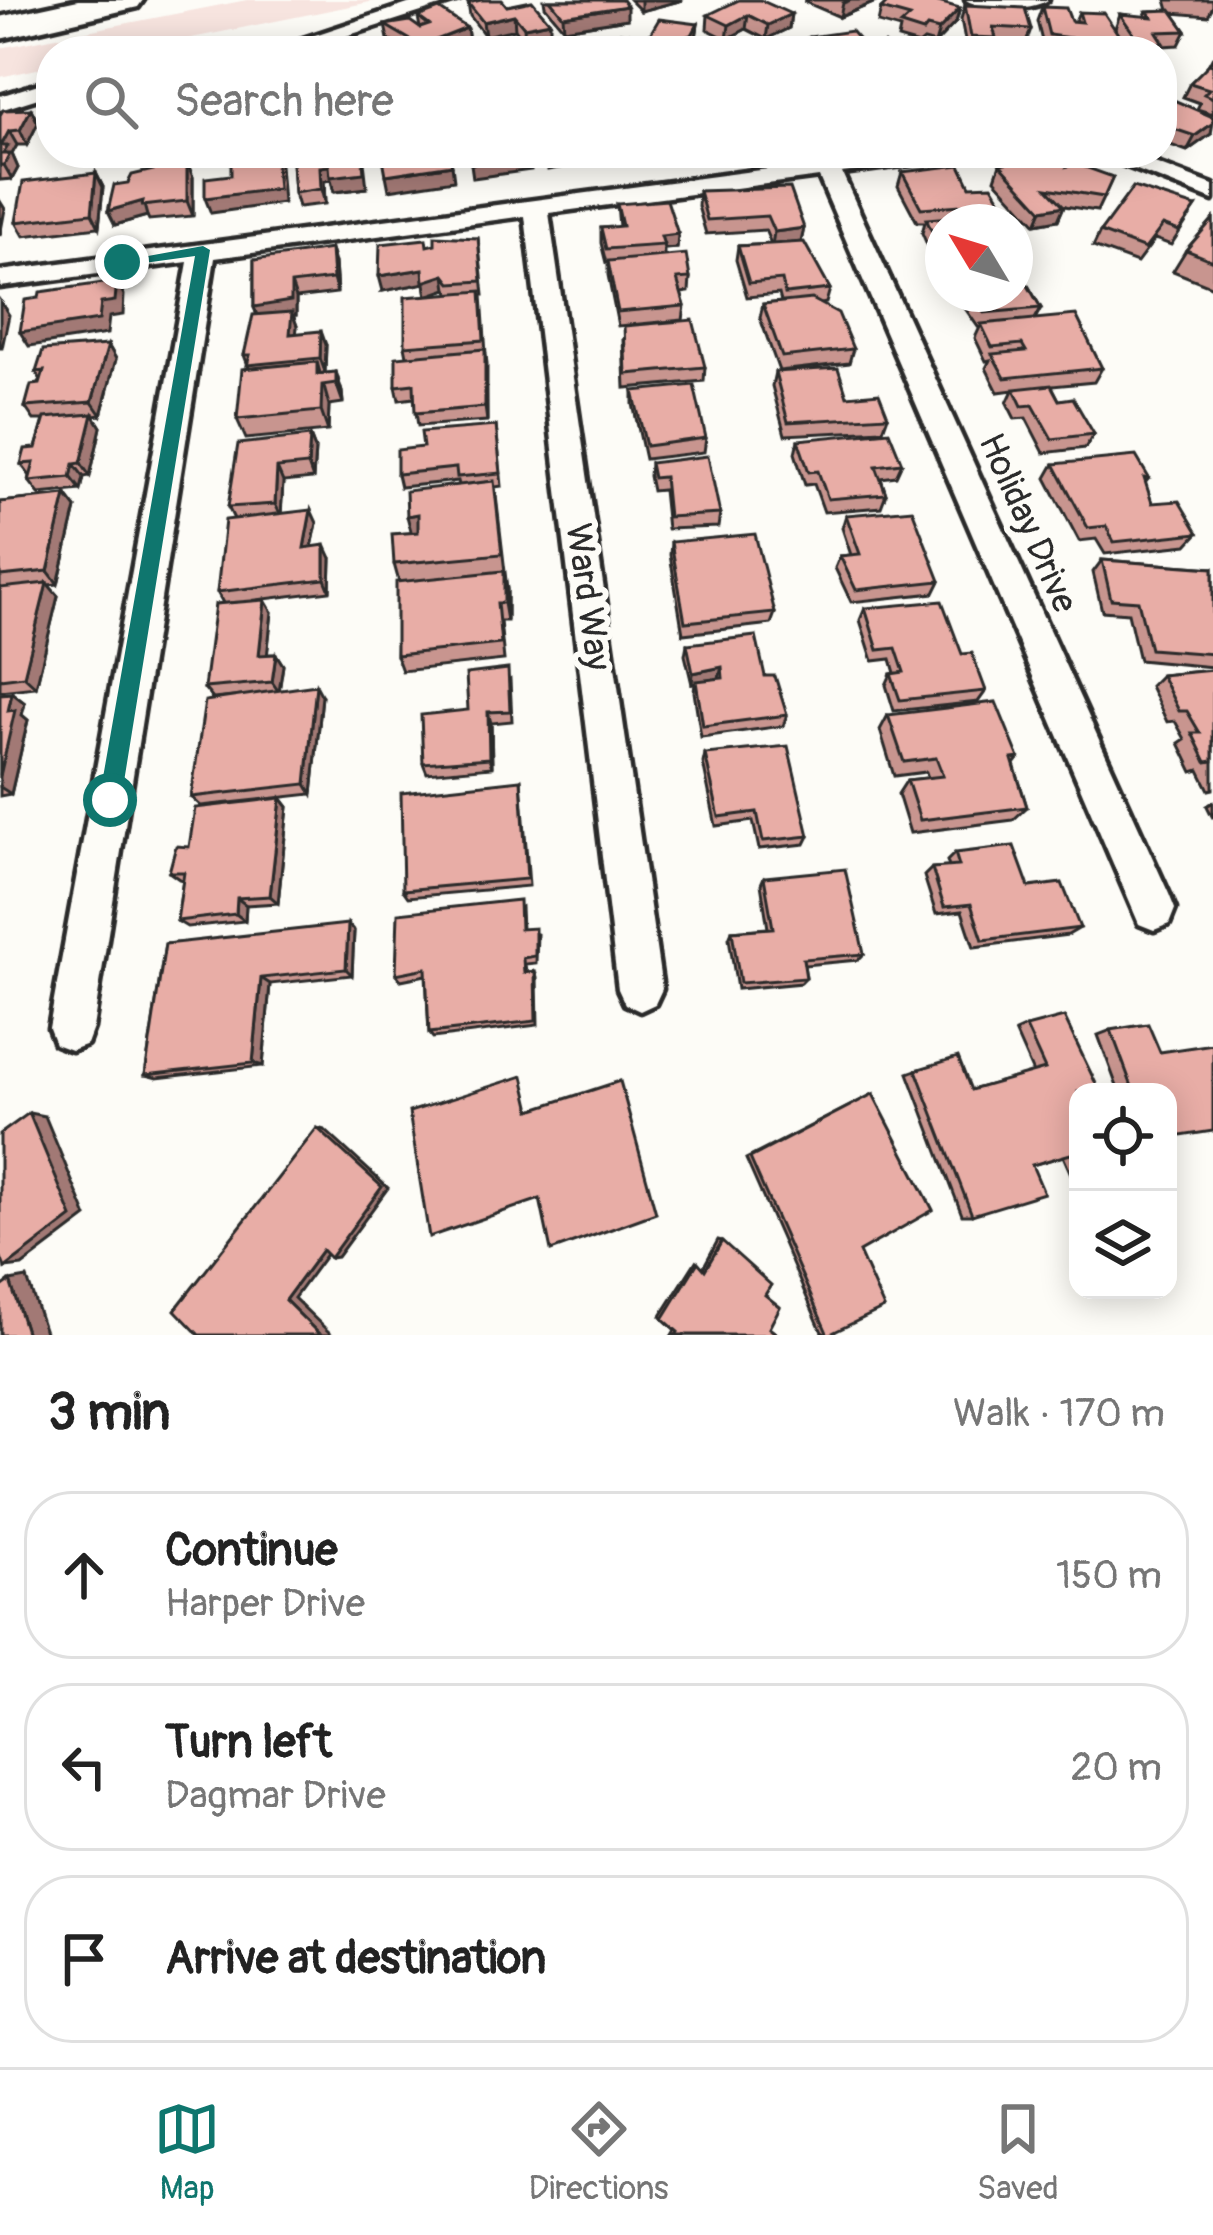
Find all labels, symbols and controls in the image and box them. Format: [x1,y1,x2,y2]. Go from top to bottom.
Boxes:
search box [36,36,1177,168]
icon: search [78,69,144,135]
text: Search here [174,74,394,130]
north arrow [925,204,1033,312]
route end [95,235,149,289]
street label: Holiday Drive [968,426,1088,620]
street label: Ward Way [555,521,621,673]
route start [83,773,137,827]
map controls [1069,1083,1177,1299]
button: locate [1069,1083,1177,1191]
button: layers [1069,1191,1177,1299]
text: 3 min [48,1381,170,1445]
text: Walk · 170 m [953,1389,1165,1438]
text: Continue [165,1523,338,1579]
icon: ahead [51,1542,117,1608]
text: 150 m [1056,1551,1162,1600]
text: Harper Drive [165,1579,365,1628]
text: Turn left [165,1715,332,1771]
icon: left [51,1734,117,1800]
text: 20 m [1070,1743,1162,1792]
text: Dagmar Drive [165,1771,386,1820]
icon: arrive [51,1926,117,1992]
text: Arrive at destination [165,1931,546,1987]
tab: Map [154,2096,220,2209]
tab: Directions [529,2096,669,2209]
tab: Saved [977,2096,1059,2209]

